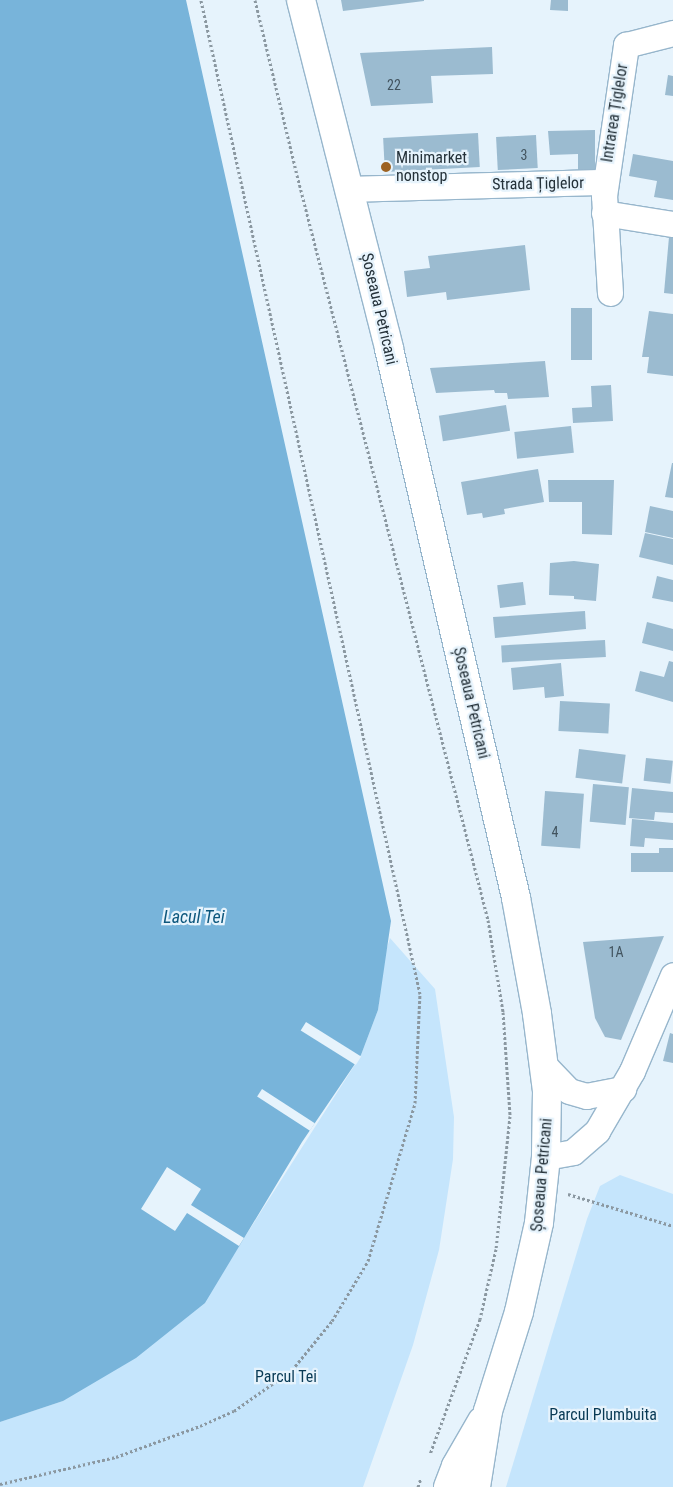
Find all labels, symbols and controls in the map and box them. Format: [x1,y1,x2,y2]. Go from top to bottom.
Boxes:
street label: Intrarea Țiglelor [598,62,632,164]
house number: 22 [387,77,401,93]
house number: 3 [521,147,527,163]
place label: Minimarket nonstop [396,148,467,186]
marker: Minimarket nonstop [380,161,392,173]
street label: Strada Țiglelor [492,174,584,194]
street label: Șoseaua Petricani [357,251,401,367]
street label: Șoseaua Petricani [449,645,493,761]
house number: 4 [552,824,558,840]
water label: Lacul Tei [163,906,225,928]
house number: 1A [609,944,623,960]
street label: Șoseaua Petricani [527,1117,557,1233]
park label: Parcul Tei [255,1367,317,1387]
park label: Parcul Plumbuita [549,1405,657,1425]

